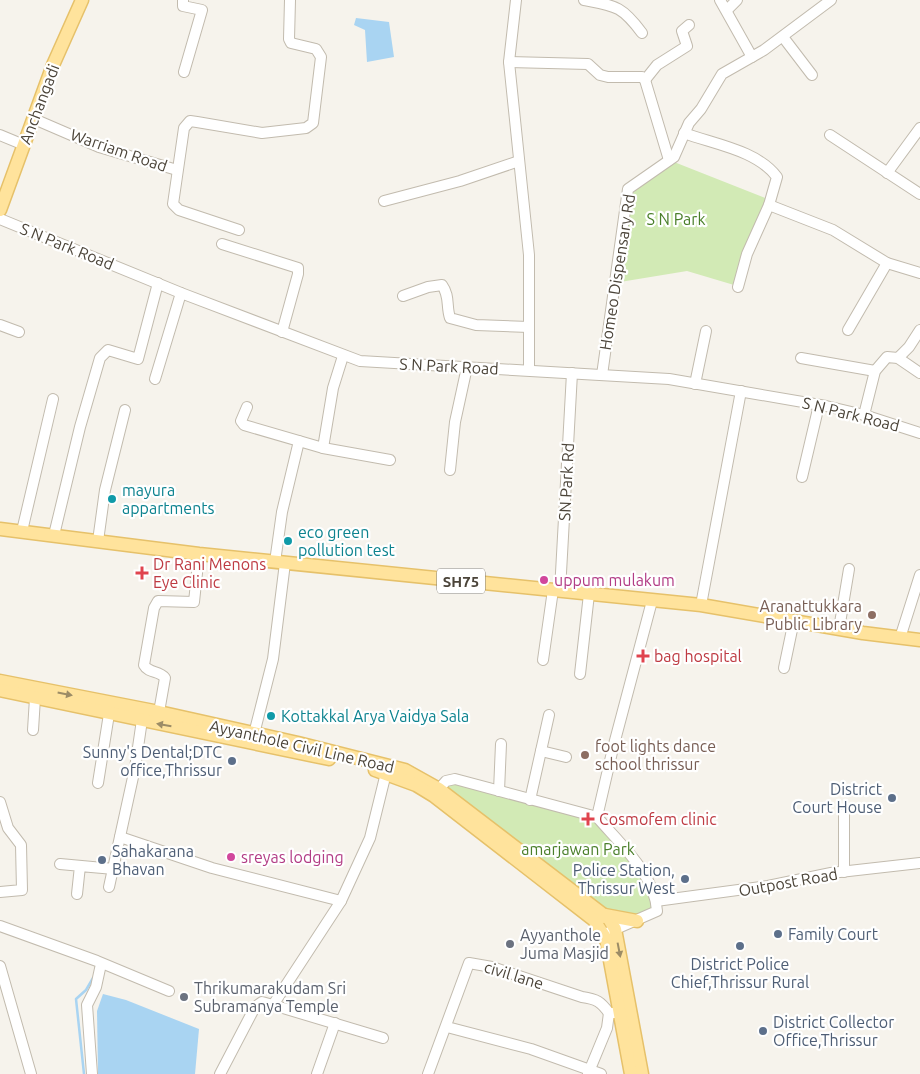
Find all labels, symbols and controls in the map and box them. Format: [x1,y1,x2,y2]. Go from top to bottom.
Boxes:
street label: Anchangadi [16,61,62,147]
street label: Warriam Road [68,125,170,175]
street label: Homeo Dispensary Rd [596,193,638,351]
park label: S N Park [647,210,705,228]
street label: S N Park Road [18,219,116,273]
street label: S N Park Road [399,354,499,378]
street label: S N Park Road [801,393,901,435]
street label: SN Park Rd [555,442,577,522]
place label: mayura appartments [122,481,215,517]
marker: mayura appartments [106,493,118,505]
place label: eco green pollution test [298,523,396,559]
marker: eco green pollution test [282,535,294,547]
place label: Dr Rani Menons Eye Clinic [153,555,266,591]
marker: Dr Rani Menons Eye Clinic [135,566,149,580]
road number: SH75 [437,568,485,594]
place label: uppum mulakum [554,571,675,589]
marker: uppum mulakum [538,574,550,586]
place label: Aranattukkara Public Library [760,597,862,633]
marker: Aranattukkara Public Library [866,609,878,621]
place label: bag hospital [654,647,742,665]
marker: bag hospital [636,649,650,663]
one-way arrow [57,690,73,698]
place label: Kottakkal Arya Vaidya Sala [281,707,469,725]
marker: Kottakkal Arya Vaidya Sala [265,710,277,722]
street label: Ayyanthole Civil Line Road [208,716,396,776]
one-way arrow [156,721,171,729]
place label: foot lights dance school thrissur [595,737,716,773]
place label: Sunny's Dental;DTC office,Thrissur [83,743,222,779]
marker: foot lights dance school thrissur [579,749,591,761]
marker: Sunny's Dental;DTC office,Thrissur [226,755,238,767]
place label: District Court House [792,780,883,816]
marker: District Court House [886,792,898,804]
place label: Cosmofem clinic [599,810,717,828]
marker: Cosmofem clinic [581,812,595,826]
park label: amarjawan Park [521,840,635,858]
place label: Sahakarana Bhavan [112,842,194,878]
place label: sreyas lodging [241,848,344,866]
marker: sreyas lodging [225,851,237,863]
marker: Sahakarana Bhavan [96,854,108,866]
place label: Police Station, Thrissur West [573,861,676,897]
street label: Outpost Road [737,864,839,900]
marker: Police Station, Thrissur West [679,873,691,885]
place label: Family Court [788,925,879,943]
place label: Ayyanthole Juma Masjid [520,926,609,962]
marker: Family Court [772,928,784,940]
marker: Ayyanthole Juma Masjid [504,938,516,950]
marker: District Police Chief,Thrissur Rural [734,940,746,952]
one-way arrow [615,943,623,958]
place label: District Police Chief,Thrissur Rural [671,955,809,991]
street label: civil lane [482,957,546,993]
place label: Thrikumarakudam Sri Subramanya Temple [194,979,346,1015]
marker: Thrikumarakudam Sri Subramanya Temple [178,991,190,1003]
place label: District Collector Office,Thrissur [773,1013,894,1049]
marker: District Collector Office,Thrissur [757,1025,769,1037]

